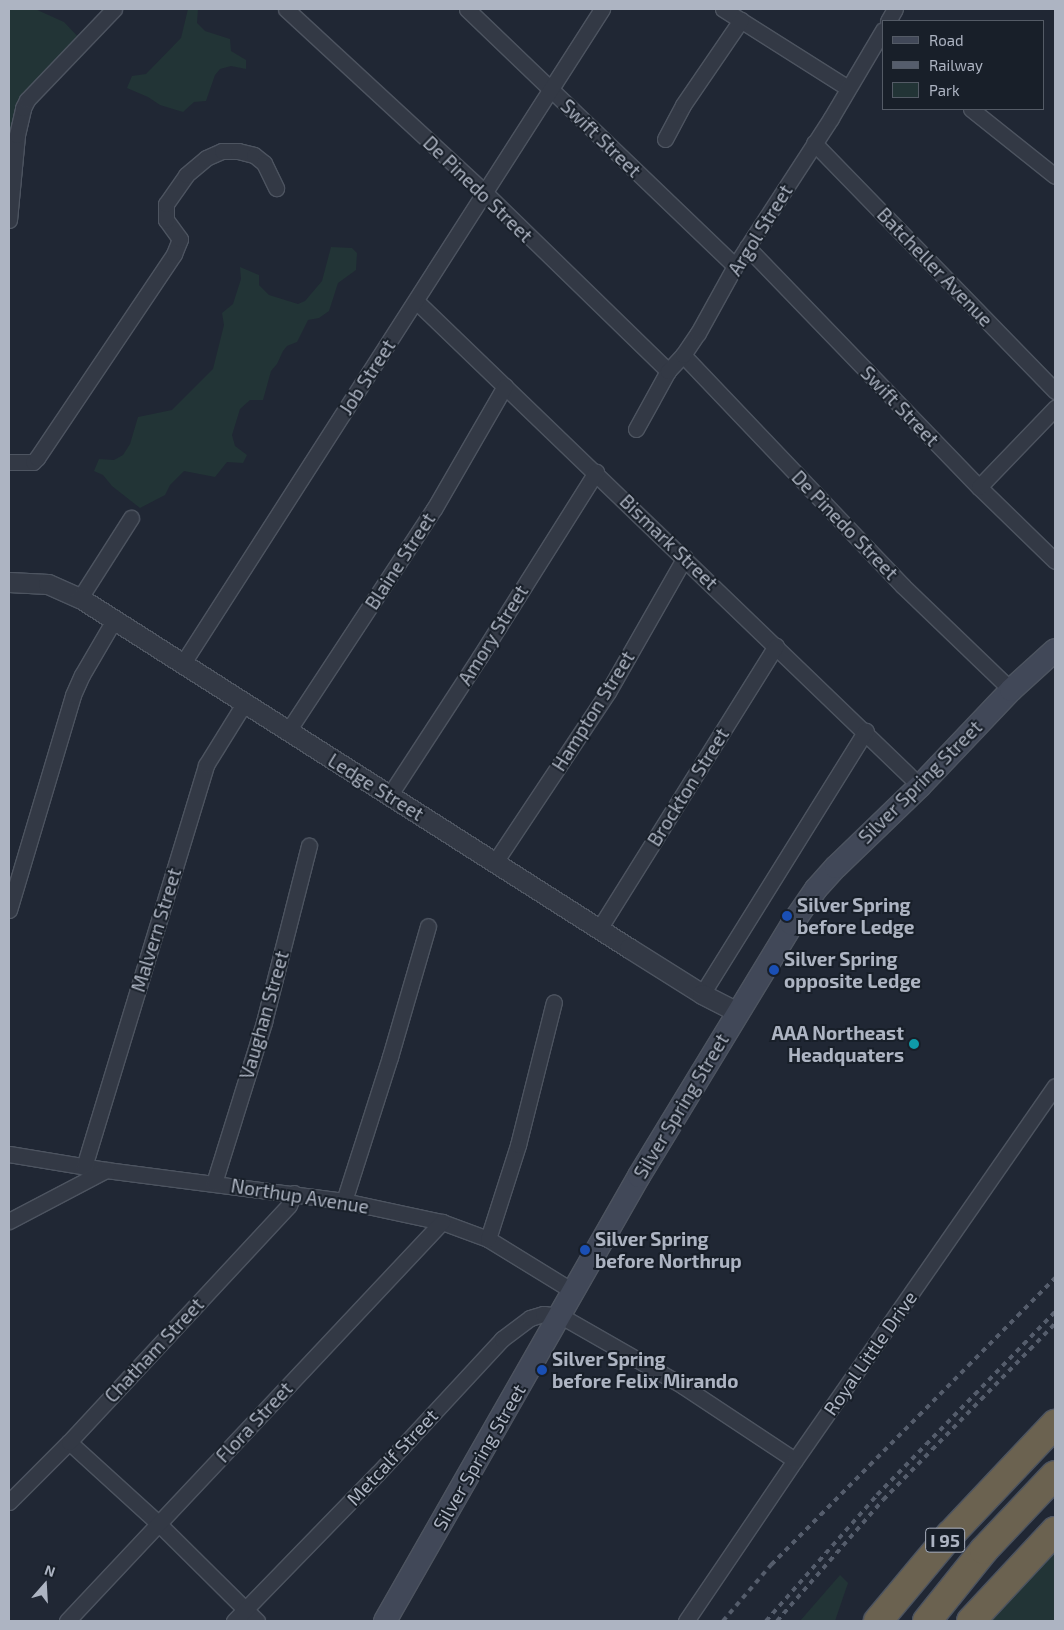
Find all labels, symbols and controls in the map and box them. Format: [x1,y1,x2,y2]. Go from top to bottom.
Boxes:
legend [882,20,1044,110]
text: Road [929,31,964,49]
text: Railway [929,56,983,74]
text: Park [929,81,960,99]
street label: Swift Street [556,94,646,182]
street label: De Pinedo Street [419,131,537,247]
street label: Argol Street [723,180,797,280]
street label: Batcheller Avenue [872,203,998,331]
street label: Job Street [334,335,400,419]
street label: Swift Street [856,361,944,451]
street label: De Pinedo Street [787,466,903,584]
street label: Bismark Street [615,489,723,595]
street label: Blaine Street [360,508,440,614]
street label: Amory Street [453,581,533,689]
street label: Hampton Street [547,647,639,775]
street label: Silver Spring Street [853,715,987,849]
street label: Brockton Street [643,724,733,850]
street label: Ledge Street [324,749,428,825]
street label: Malvern Street [126,865,186,995]
place label: Silver Spring before Ledge [797,894,914,938]
marker: Silver Spring before Ledge [781,910,793,922]
street label: Vaughan Street [235,948,293,1082]
place label: Silver Spring opposite Ledge [784,948,921,992]
marker: Silver Spring opposite Ledge [768,964,780,976]
place label: AAA Northeast Headquaters [771,1022,904,1066]
street label: Silver Spring Street [629,1029,733,1183]
marker: AAA Northeast Headquaters [908,1038,920,1050]
street label: Northup Avenue [229,1174,371,1218]
place label: Silver Spring before Northrup [595,1228,742,1272]
marker: Silver Spring before Northrup [579,1244,591,1256]
street label: Royal Little Drive [819,1286,921,1420]
street label: Chatham Street [100,1293,208,1407]
place label: Silver Spring before Felix Mirando [552,1348,738,1392]
marker: Silver Spring before Felix Mirando [536,1364,548,1376]
street label: Flora Street [211,1377,297,1467]
street label: Silver Spring Street [428,1380,530,1534]
street label: Metcalf Street [341,1404,443,1510]
road number: I 95 [925,1524,965,1556]
north arrow [20,1560,70,1610]
text: N [42,1561,58,1580]

